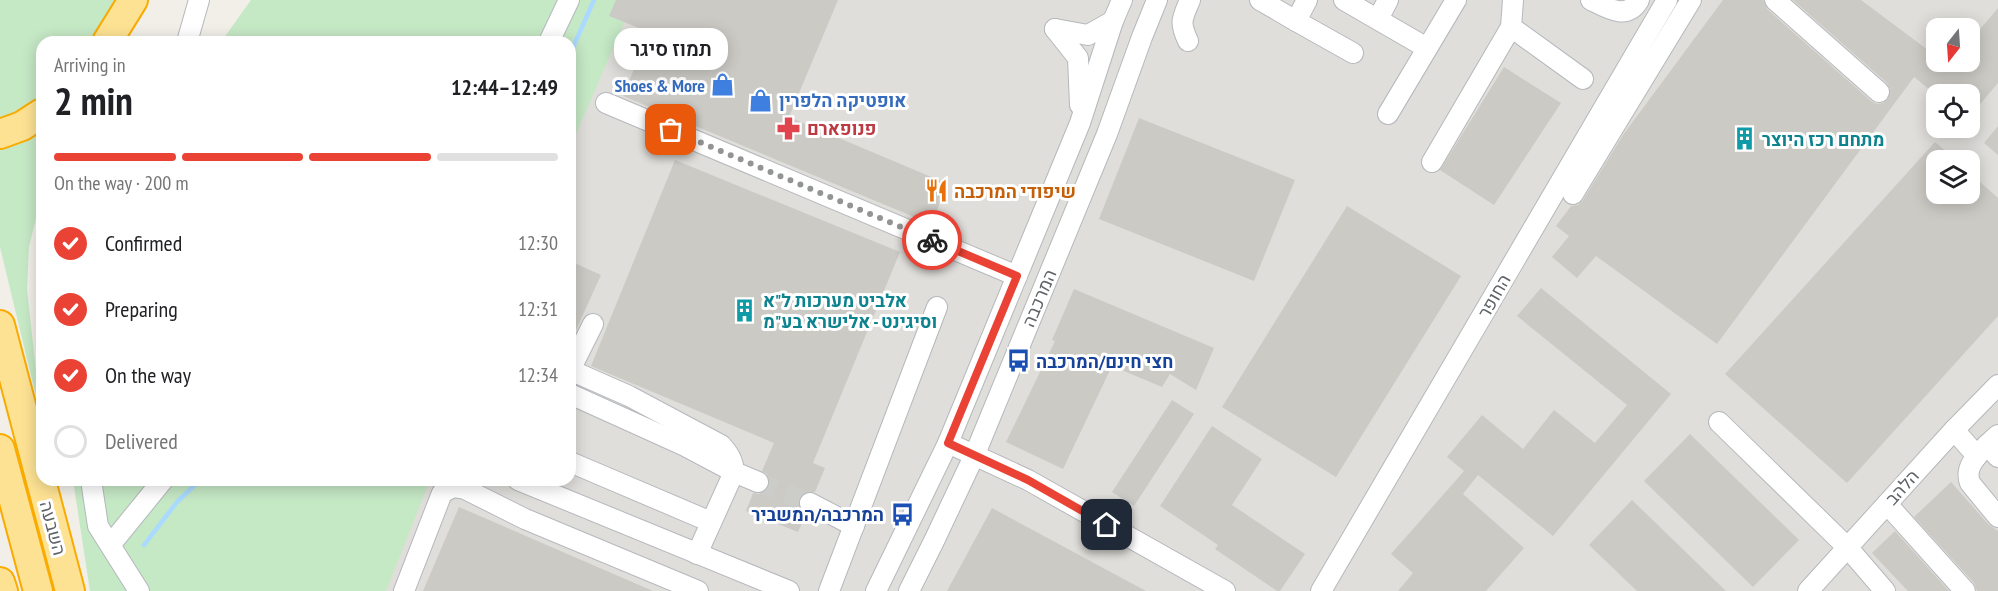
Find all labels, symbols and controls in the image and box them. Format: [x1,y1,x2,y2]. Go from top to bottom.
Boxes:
north arrow [1926,18,1980,72]
map controls [1926,18,1980,204]
callout: תמוז סיגר [614,28,728,70]
text: תמוז סיגר [630,36,712,62]
text: Arriving in [54,52,126,78]
shop icon: Shoes & More [710,72,736,98]
text: 12:44–12:49 [451,73,558,101]
place label: Shoes & More [615,74,705,97]
text: 2 min [54,75,133,126]
button: locate [1926,84,1980,138]
shop icon: אופטיקה הלפרין [748,87,774,113]
place label: אופטיקה הלפרין [779,89,906,112]
pin [645,104,696,155]
icon: bag [654,113,687,146]
pharmacy icon: פנופארם [776,115,802,141]
place label: פנופארם [807,117,876,140]
building icon: מתחם רכז היוצר [1731,126,1757,152]
place label: מתחם רכז היוצר [1762,128,1884,151]
button: layers [1926,150,1980,204]
text: On the way · 200 m [54,170,189,196]
restaurant icon: שיפודי המרכבה [923,178,949,204]
place label: שיפודי המרכבה [954,180,1076,203]
courier [902,210,962,270]
icon: bike [916,224,949,257]
icon: check [54,227,87,260]
text: Confirmed [105,229,182,257]
text: 12:30 [518,230,558,256]
street label: המרכבה [1017,266,1061,330]
street label: החופר [1472,270,1516,322]
place label: אלביט מערכות ל"א וסיגינט - אלישרא בע"מ [763,289,937,333]
icon: check [54,293,87,326]
text: Preparing [105,295,178,323]
text: 12:31 [518,296,558,322]
building icon: אלביט מערכות ל"א וסיגינט - אלישרא בע"מ [732,297,758,323]
bus stop icon: חצי חינם/המרכבה [1005,348,1031,374]
place label: חצי חינם/המרכבה [1036,350,1173,373]
icon: check [54,359,87,392]
text: On the way [105,361,191,389]
text: 12:34 [518,362,558,388]
text: Delivered [105,427,178,455]
street label: הלהב [1880,464,1924,510]
street label: השבעה [35,498,71,558]
pin [1081,499,1132,550]
bus stop icon: המרכבה/המשביר [889,501,915,527]
place label: המרכבה/המשביר [751,503,884,526]
icon: home [1090,508,1123,541]

